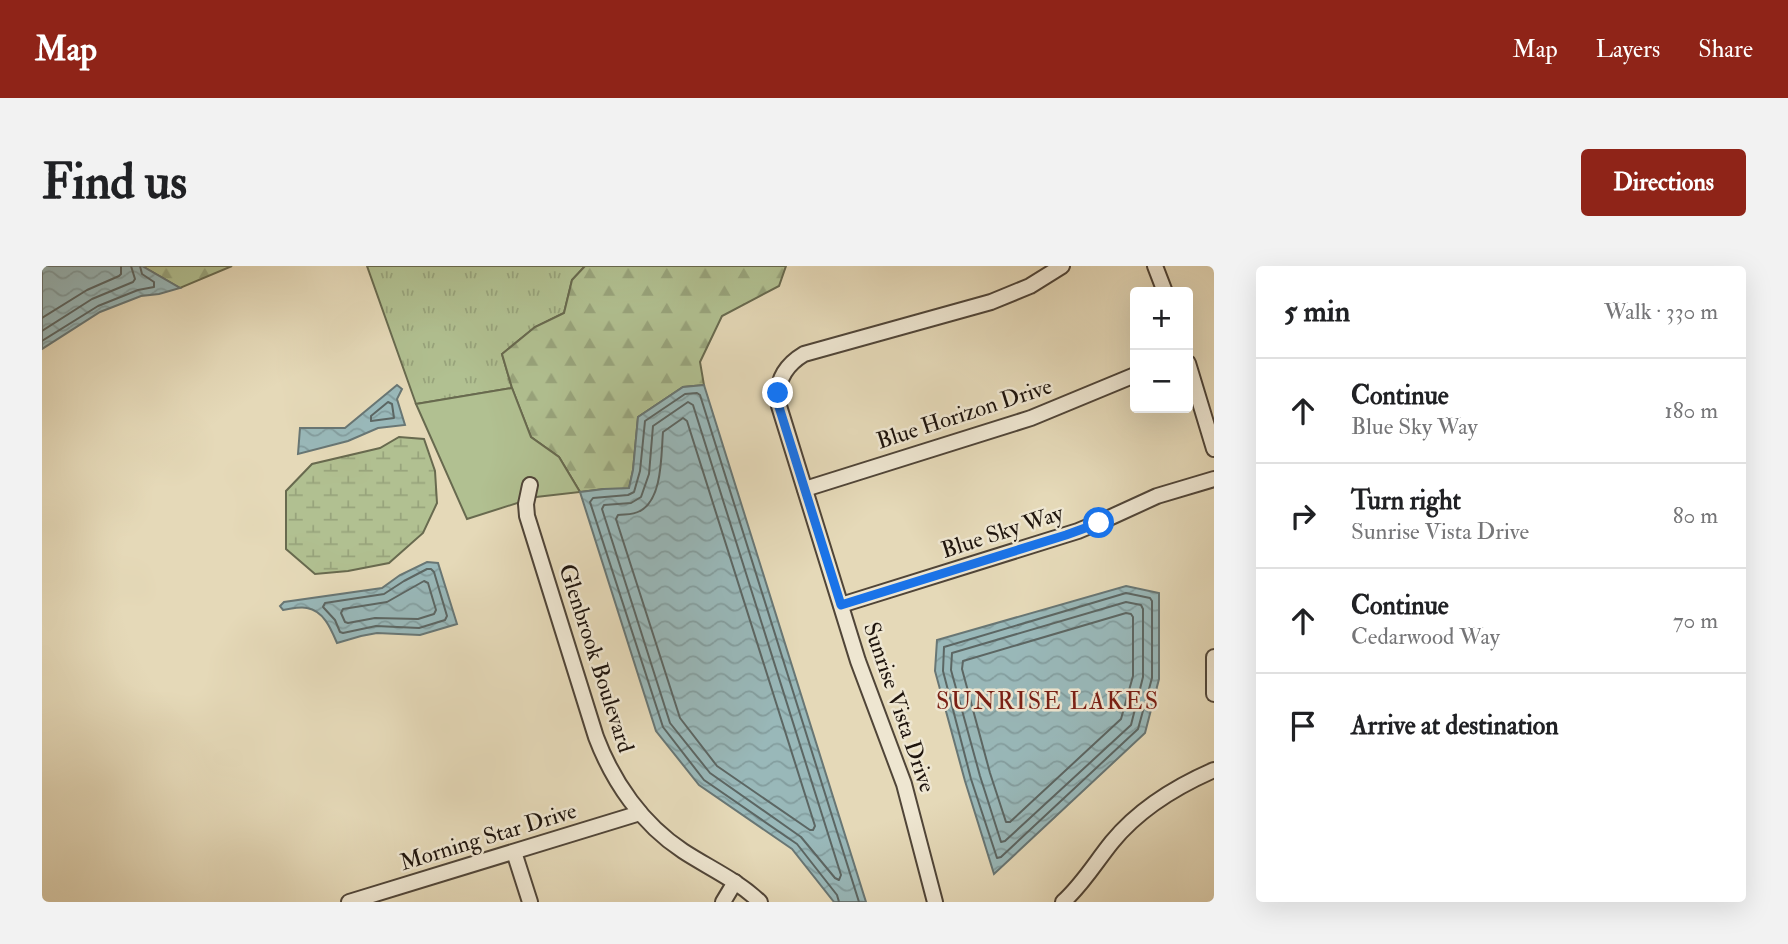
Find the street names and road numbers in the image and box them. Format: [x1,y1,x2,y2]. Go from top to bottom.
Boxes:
street label: Blue Horizon Drive [873,371,1056,456]
street label: Blue Sky Way [937,498,1068,565]
street label: Glenbrook Boulevard [552,560,641,756]
street label: Sunrise Vista Drive [857,618,942,796]
street label: Morning Star Drive [396,796,580,877]

